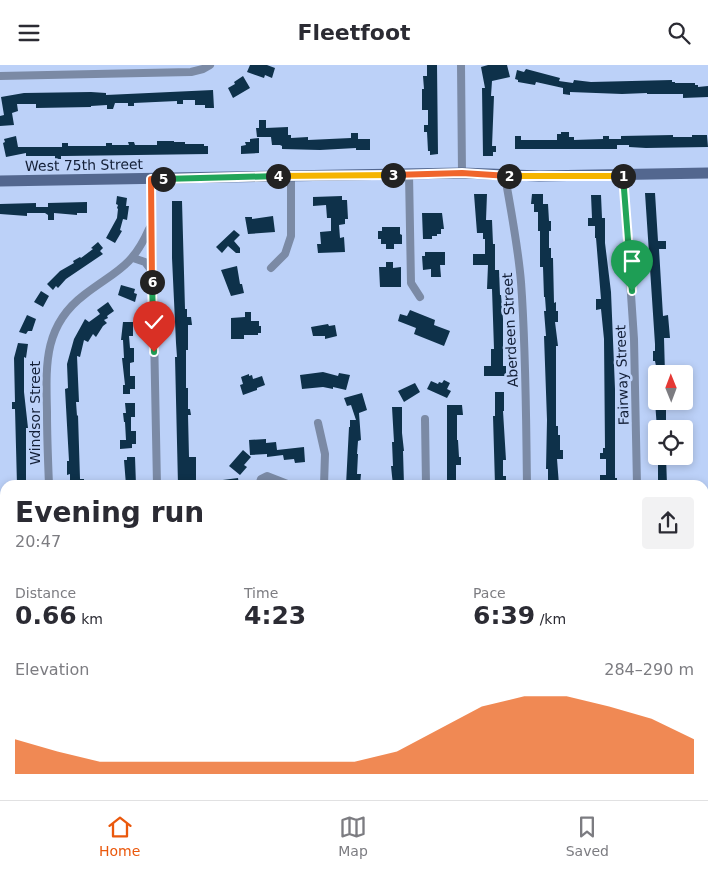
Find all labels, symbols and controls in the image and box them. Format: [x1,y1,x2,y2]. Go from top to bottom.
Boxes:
icon: menu [15,19,43,47]
icon: search [665,19,693,47]
text: Fleetfoot [297,20,411,45]
street label: West 75th Street [25,156,144,174]
pin: 4 [266,163,290,189]
pin: 3 [380,163,406,187]
pin: 2 [496,163,522,189]
pin: 1 [610,163,636,189]
pin: 5 [150,167,176,191]
text: 3 [389,167,398,183]
text: 4 [274,168,283,184]
text: 2 [505,168,514,184]
text: 1 [619,168,628,184]
text: 5 [159,171,168,187]
pin [611,240,653,291]
icon: arrive [618,247,646,275]
pin: 6 [140,269,164,295]
street label: Aberdeen Street [499,272,521,388]
text: 6 [148,274,157,290]
pin [133,301,175,352]
icon: check [140,308,168,336]
street label: Fairway Street [612,324,632,425]
street label: Windsor Street [27,361,43,465]
north arrow [648,365,692,410]
map controls [648,365,693,465]
button: locate [648,420,693,465]
text: Evening run [15,496,204,529]
button: share [642,497,694,549]
text: 20:47 [15,532,61,551]
text: Distance [15,585,76,601]
text: Time [244,585,278,601]
text: Pace [473,585,506,601]
text: 0.66 [15,601,77,630]
text: 4:23 [244,601,306,630]
text: 6:39 [473,601,535,630]
text: km [77,611,103,627]
text: /km [535,611,566,627]
text: Elevation [15,660,89,679]
text: 284–290 m [604,660,694,679]
tab: Home [99,813,140,859]
tab: Map [338,813,368,859]
tab: Saved [566,813,609,859]

